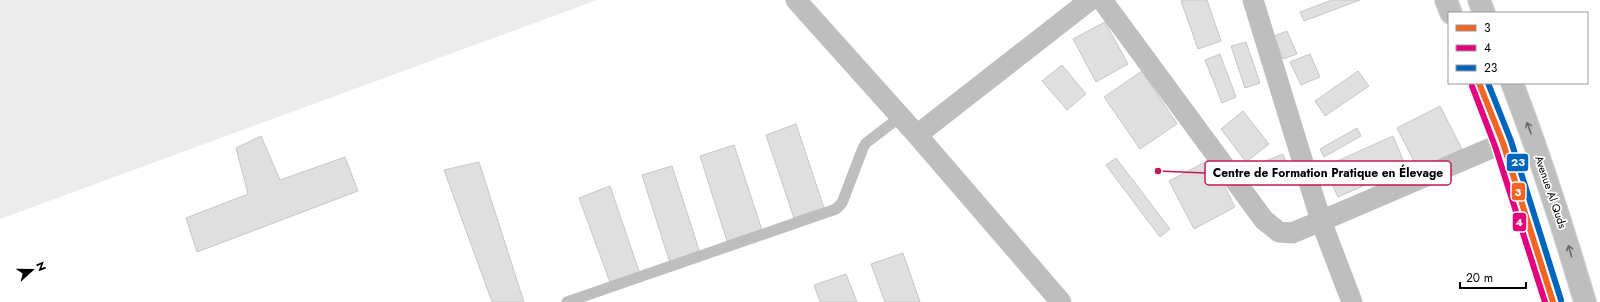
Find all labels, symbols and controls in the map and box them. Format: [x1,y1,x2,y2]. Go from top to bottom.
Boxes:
legend [1448,12,1588,84]
text: 3 [1484,19,1491,37]
text: 4 [1484,39,1491,57]
text: 23 [1484,59,1498,77]
one-way arrow [1525,122,1533,134]
line badge: 23 [1506,153,1529,172]
text: 23 [1511,154,1525,170]
street label: Avenue Al Quds [1531,154,1571,231]
callout: Centre de Formation Pratique en Élevage [1205,161,1451,185]
text: Centre de Formation Pratique en Élevage [1213,164,1443,182]
line badge: 3 [1511,182,1526,201]
text: 3 [1515,184,1522,200]
line badge: 4 [1512,212,1527,232]
text: 4 [1515,214,1523,230]
one-way arrow [1566,245,1573,258]
north arrow [12,250,52,290]
text: N [32,259,50,273]
scale bar [1460,264,1526,290]
text: 20 m [1466,269,1493,287]

